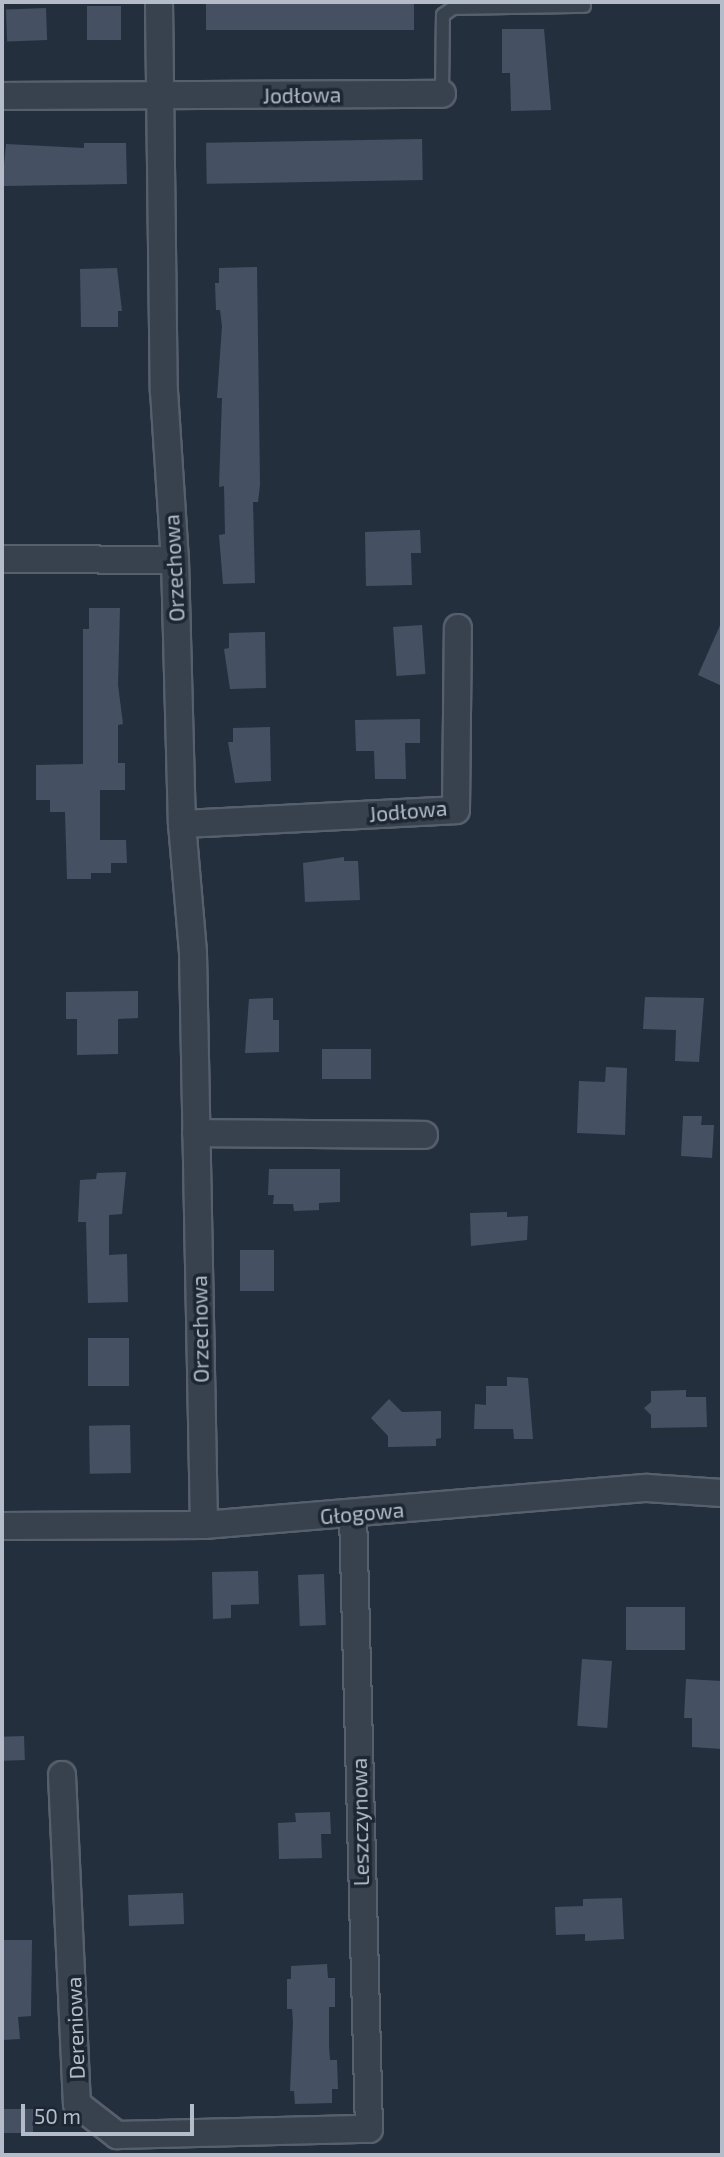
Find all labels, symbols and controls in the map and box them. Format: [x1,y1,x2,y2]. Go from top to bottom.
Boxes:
street label: Jodłowa [262,82,342,108]
street label: Orzechowa [159,514,189,622]
street label: Jodłowa [368,795,448,827]
street label: Orzechowa [186,1275,214,1383]
street label: Głogowa [319,1497,405,1529]
street label: Leszczynowa [346,1758,374,1886]
street label: Dereniowa [61,1976,89,2080]
scale bar [24,2090,198,2134]
text: 50 m [34,2103,81,2128]

